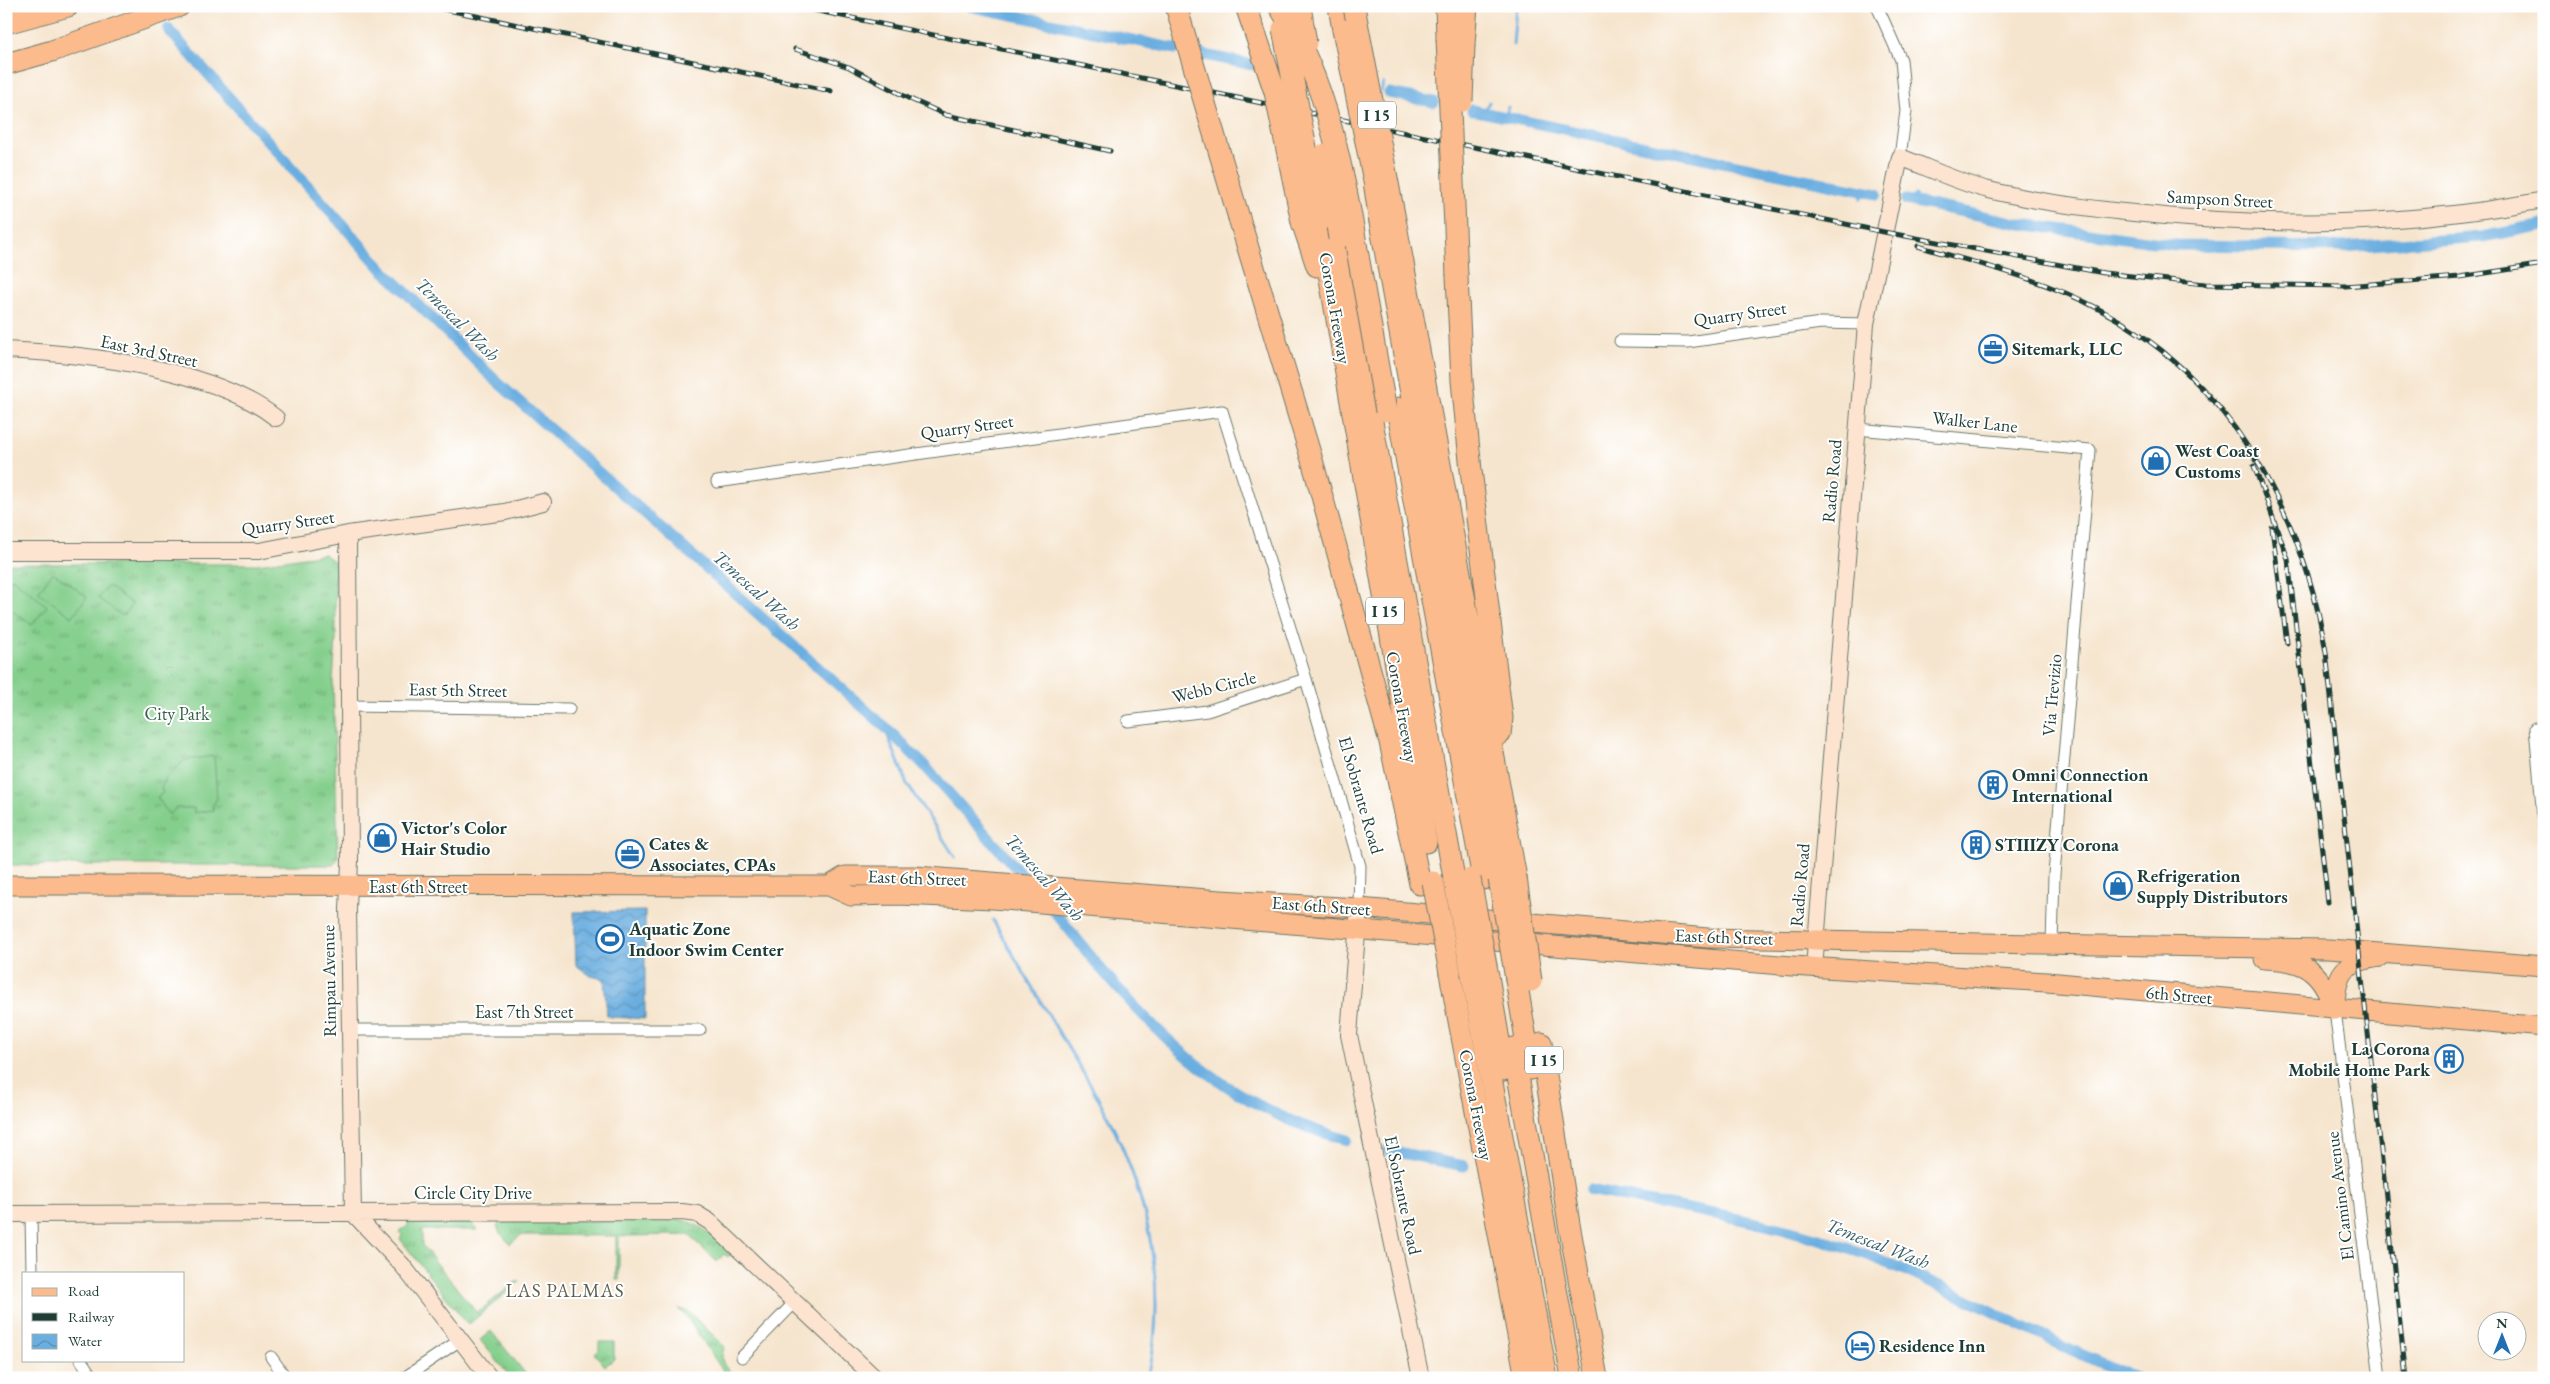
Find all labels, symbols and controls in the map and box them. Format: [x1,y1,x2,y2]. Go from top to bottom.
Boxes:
road number: I 15 [1358,102,1396,128]
street label: Sampson Street [2166,184,2274,213]
street label: Corona Freeway [1314,250,1357,366]
water label: Temescal Wash [410,272,505,367]
street label: Quarry Street [1692,296,1788,331]
street label: East 3rd Street [98,329,200,372]
office icon: Sitemark, LLC [1978,334,2008,364]
place label: Sitemark, LLC [2012,337,2123,360]
street label: Walker Lane [1931,406,2019,437]
street label: Quarry Street [919,409,1015,444]
street label: Radio Road [1816,437,1847,524]
place label: West Coast Customs [2175,439,2259,483]
shop icon: West Coast Customs [2141,446,2171,476]
street label: Quarry Street [240,505,336,540]
water label: Temescal Wash [708,545,806,636]
road number: I 15 [1366,598,1404,624]
street label: Corona Freeway [1381,649,1424,765]
street label: Via Trevizio [2036,653,2067,737]
street label: Webb Circle [1170,665,1258,708]
street label: East 5th Street [408,677,508,702]
park label: City Park [145,702,210,725]
street label: El Sobrante Road [1334,733,1389,857]
place label: Omni Connection International [2012,763,2148,807]
building icon: Omni Connection International [1978,770,2008,800]
place label: Victor's Color Hair Studio [401,816,508,860]
shop icon: Victor's Color Hair Studio [367,823,397,853]
water label: Temescal Wash [999,828,1090,927]
building icon: STIIIZY Corona [1961,830,1991,860]
place label: Cates & Associates, CPAs [648,832,776,876]
place label: STIIIZY Corona [1995,833,2119,856]
office icon: Cates & Associates, CPAs [615,839,645,869]
street label: Radio Road [1784,841,1815,928]
street label: East 6th Street [867,864,967,891]
place label: Refrigeration Supply Distributors [2137,864,2288,908]
shop icon: Refrigeration Supply Distributors [2103,871,2133,901]
street label: East 6th Street [369,875,468,898]
street label: East 6th Street [1271,891,1371,920]
place label: Aquatic Zone Indoor Swim Center [628,917,784,961]
street label: East 6th Street [1674,923,1774,950]
sports icon: Aquatic Zone Indoor Swim Center [595,924,625,954]
street label: Rimpau Avenue [316,925,341,1037]
street label: 6th Street [2145,980,2214,1009]
street label: East 7th Street [475,1000,574,1023]
place label: La Corona Mobile Home Park [2288,1037,2431,1081]
building icon: La Corona Mobile Home Park [2434,1044,2464,1074]
road number: I 15 [1525,1046,1563,1074]
street label: Corona Freeway [1454,1047,1499,1163]
street label: El Camino Avenue [2320,1130,2359,1262]
street label: El Sobrante Road [1380,1133,1428,1257]
street label: Circle City Drive [414,1181,532,1204]
water label: Temescal Wash [1822,1212,1933,1275]
legend [22,1272,185,1362]
district label: LAS PALMAS [505,1278,625,1303]
text: Road [68,1281,100,1300]
text: Railway [68,1307,115,1326]
north arrow [2478,1312,2528,1362]
text: N [2496,1314,2508,1332]
text: Water [68,1331,102,1350]
hotel icon: Residence Inn [1845,1331,1875,1361]
place label: Residence Inn [1879,1334,1985,1357]

